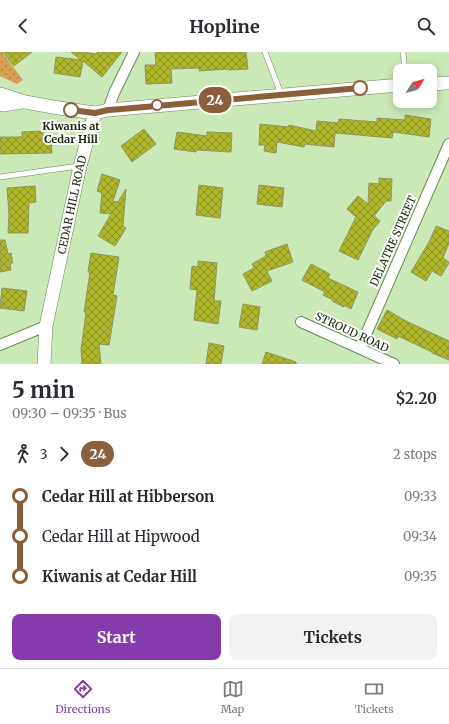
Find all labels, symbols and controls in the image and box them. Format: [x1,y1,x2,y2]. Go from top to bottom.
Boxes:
icon: back [12,15,34,37]
text: Hopline [189,15,260,38]
icon: search [415,15,437,37]
north arrow [393,64,437,108]
map controls [393,64,437,108]
unlabelled marker [352,80,368,96]
line badge: 24 [197,87,233,113]
text: 24 [207,91,223,109]
unlabelled marker [151,99,163,111]
marker: Kiwanis at Cedar Hill [63,102,79,118]
place label: Kiwanis at Cedar Hill [42,119,100,146]
street label: CEDAR HILL ROAD [54,154,90,255]
street label: DELATRE STREET [367,193,419,288]
street label: STROUD ROAD [313,309,391,355]
text: 5 min [12,376,75,404]
text: $2.20 [396,389,437,408]
text: 09:30 – 09:35 · Bus [12,405,127,422]
icon: walk [12,443,34,465]
icon: forward [53,443,75,465]
text: 24 [89,445,106,463]
text: 3 [40,446,47,463]
text: 2 stops [393,446,437,463]
text: Cedar Hill at Hibberson [42,487,214,506]
text: 09:33 [404,488,437,505]
text: Cedar Hill at Hipwood [42,527,200,546]
text: 09:34 [403,528,437,545]
text: Kiwanis at Cedar Hill [42,567,197,586]
text: 09:35 [404,568,437,585]
button: Start [12,614,221,660]
button: Tickets [229,614,437,660]
tab: Directions [55,678,110,716]
tab: Map [221,678,244,716]
tab: Tickets [355,678,394,716]

